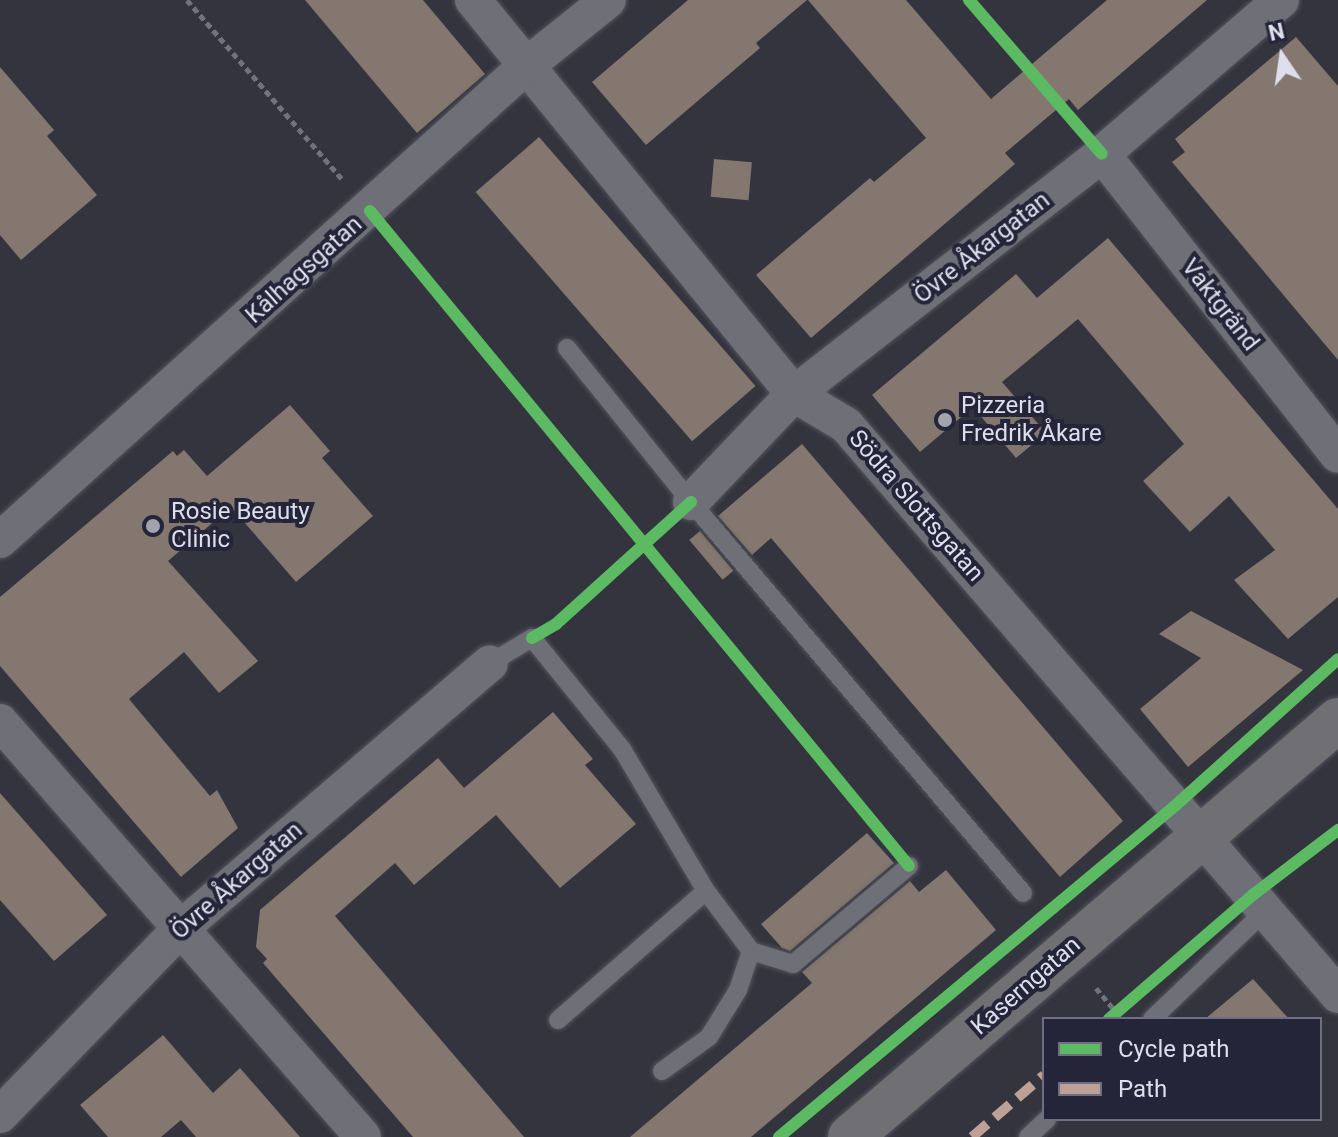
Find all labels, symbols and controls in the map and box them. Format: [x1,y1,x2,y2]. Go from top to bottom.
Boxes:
north arrow [1242,16,1322,96]
text: N [1266,18,1287,46]
street label: Övre Åkargatan [908,186,1056,310]
street label: Kålhagsgatan [240,210,368,330]
street label: Vaktgränd [1175,253,1265,357]
place label: Pizzeria Fredrik Åkare [961,392,1102,448]
marker: Pizzeria Fredrik Åkare [936,411,954,429]
street label: Södra Slottsgatan [843,425,989,587]
place label: Rosie Beauty Clinic [171,498,310,554]
marker: Rosie Beauty Clinic [142,515,164,537]
street label: Övre Åkargatan [166,816,308,946]
street label: Kaserngatan [965,931,1087,1041]
legend [1042,1017,1322,1121]
text: Cycle path [1118,1035,1230,1063]
text: Path [1118,1075,1167,1103]

